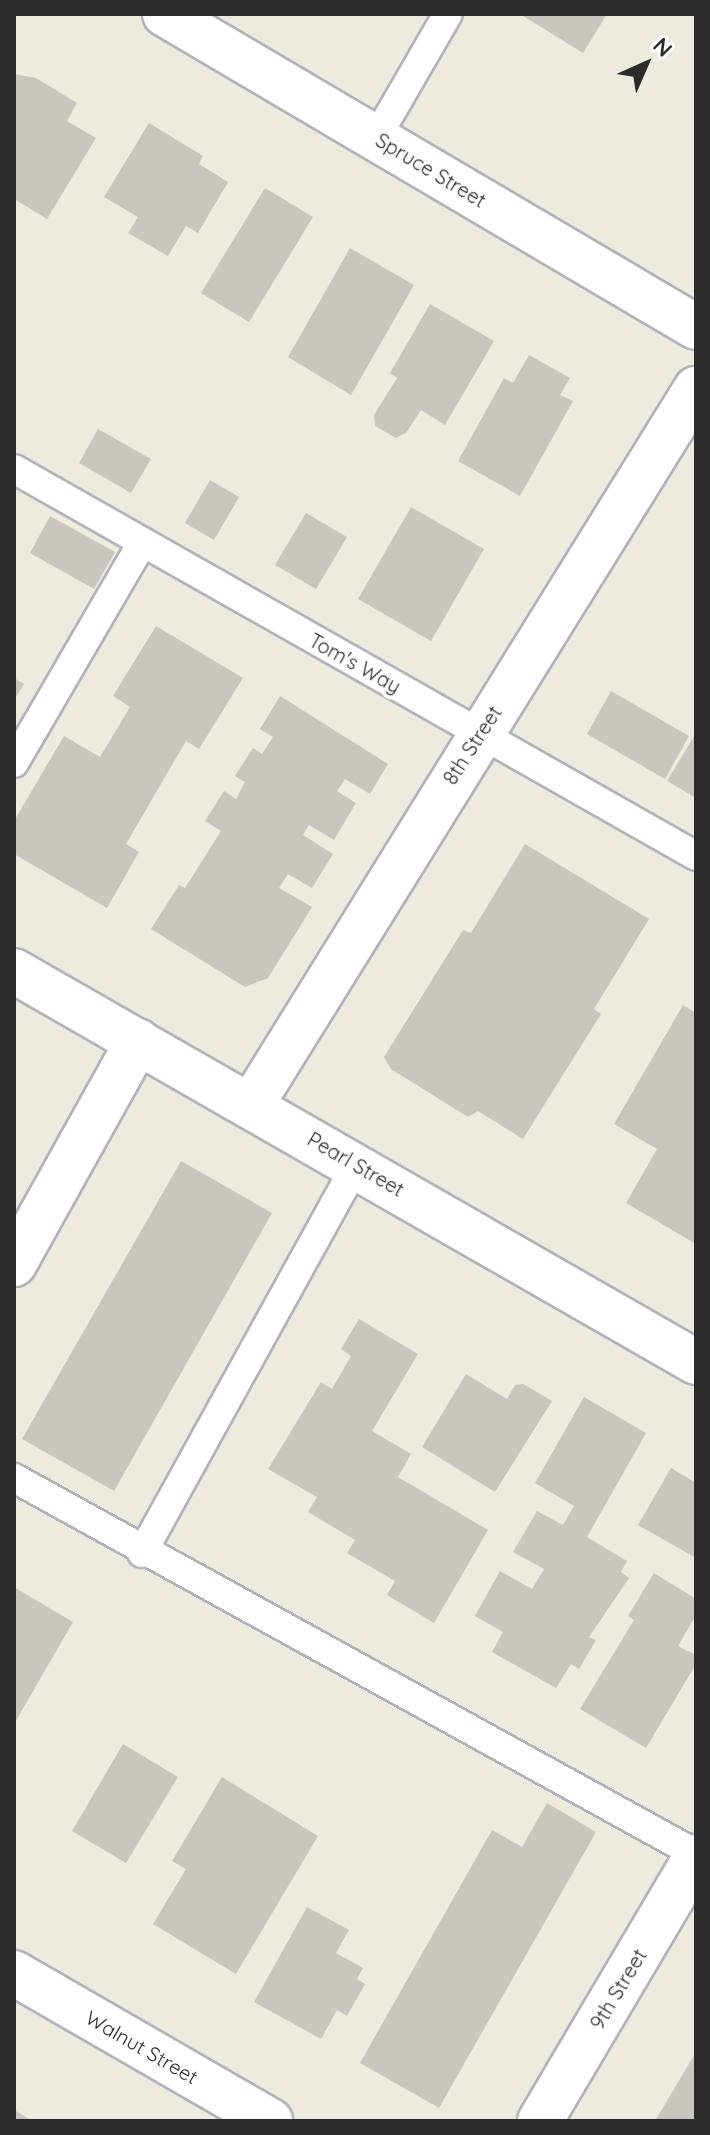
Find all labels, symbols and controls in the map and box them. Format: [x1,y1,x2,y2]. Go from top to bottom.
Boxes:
north arrow [606,24,686,104]
text: N [647,31,679,63]
street label: Spruce Street [372,128,490,212]
street label: Tom's Way [305,628,405,698]
street label: 8th Street [438,701,506,789]
street label: Pearl Street [303,1127,409,1201]
street label: 9th Street [585,1944,651,2034]
street label: Walnut Street [82,2005,202,2089]

